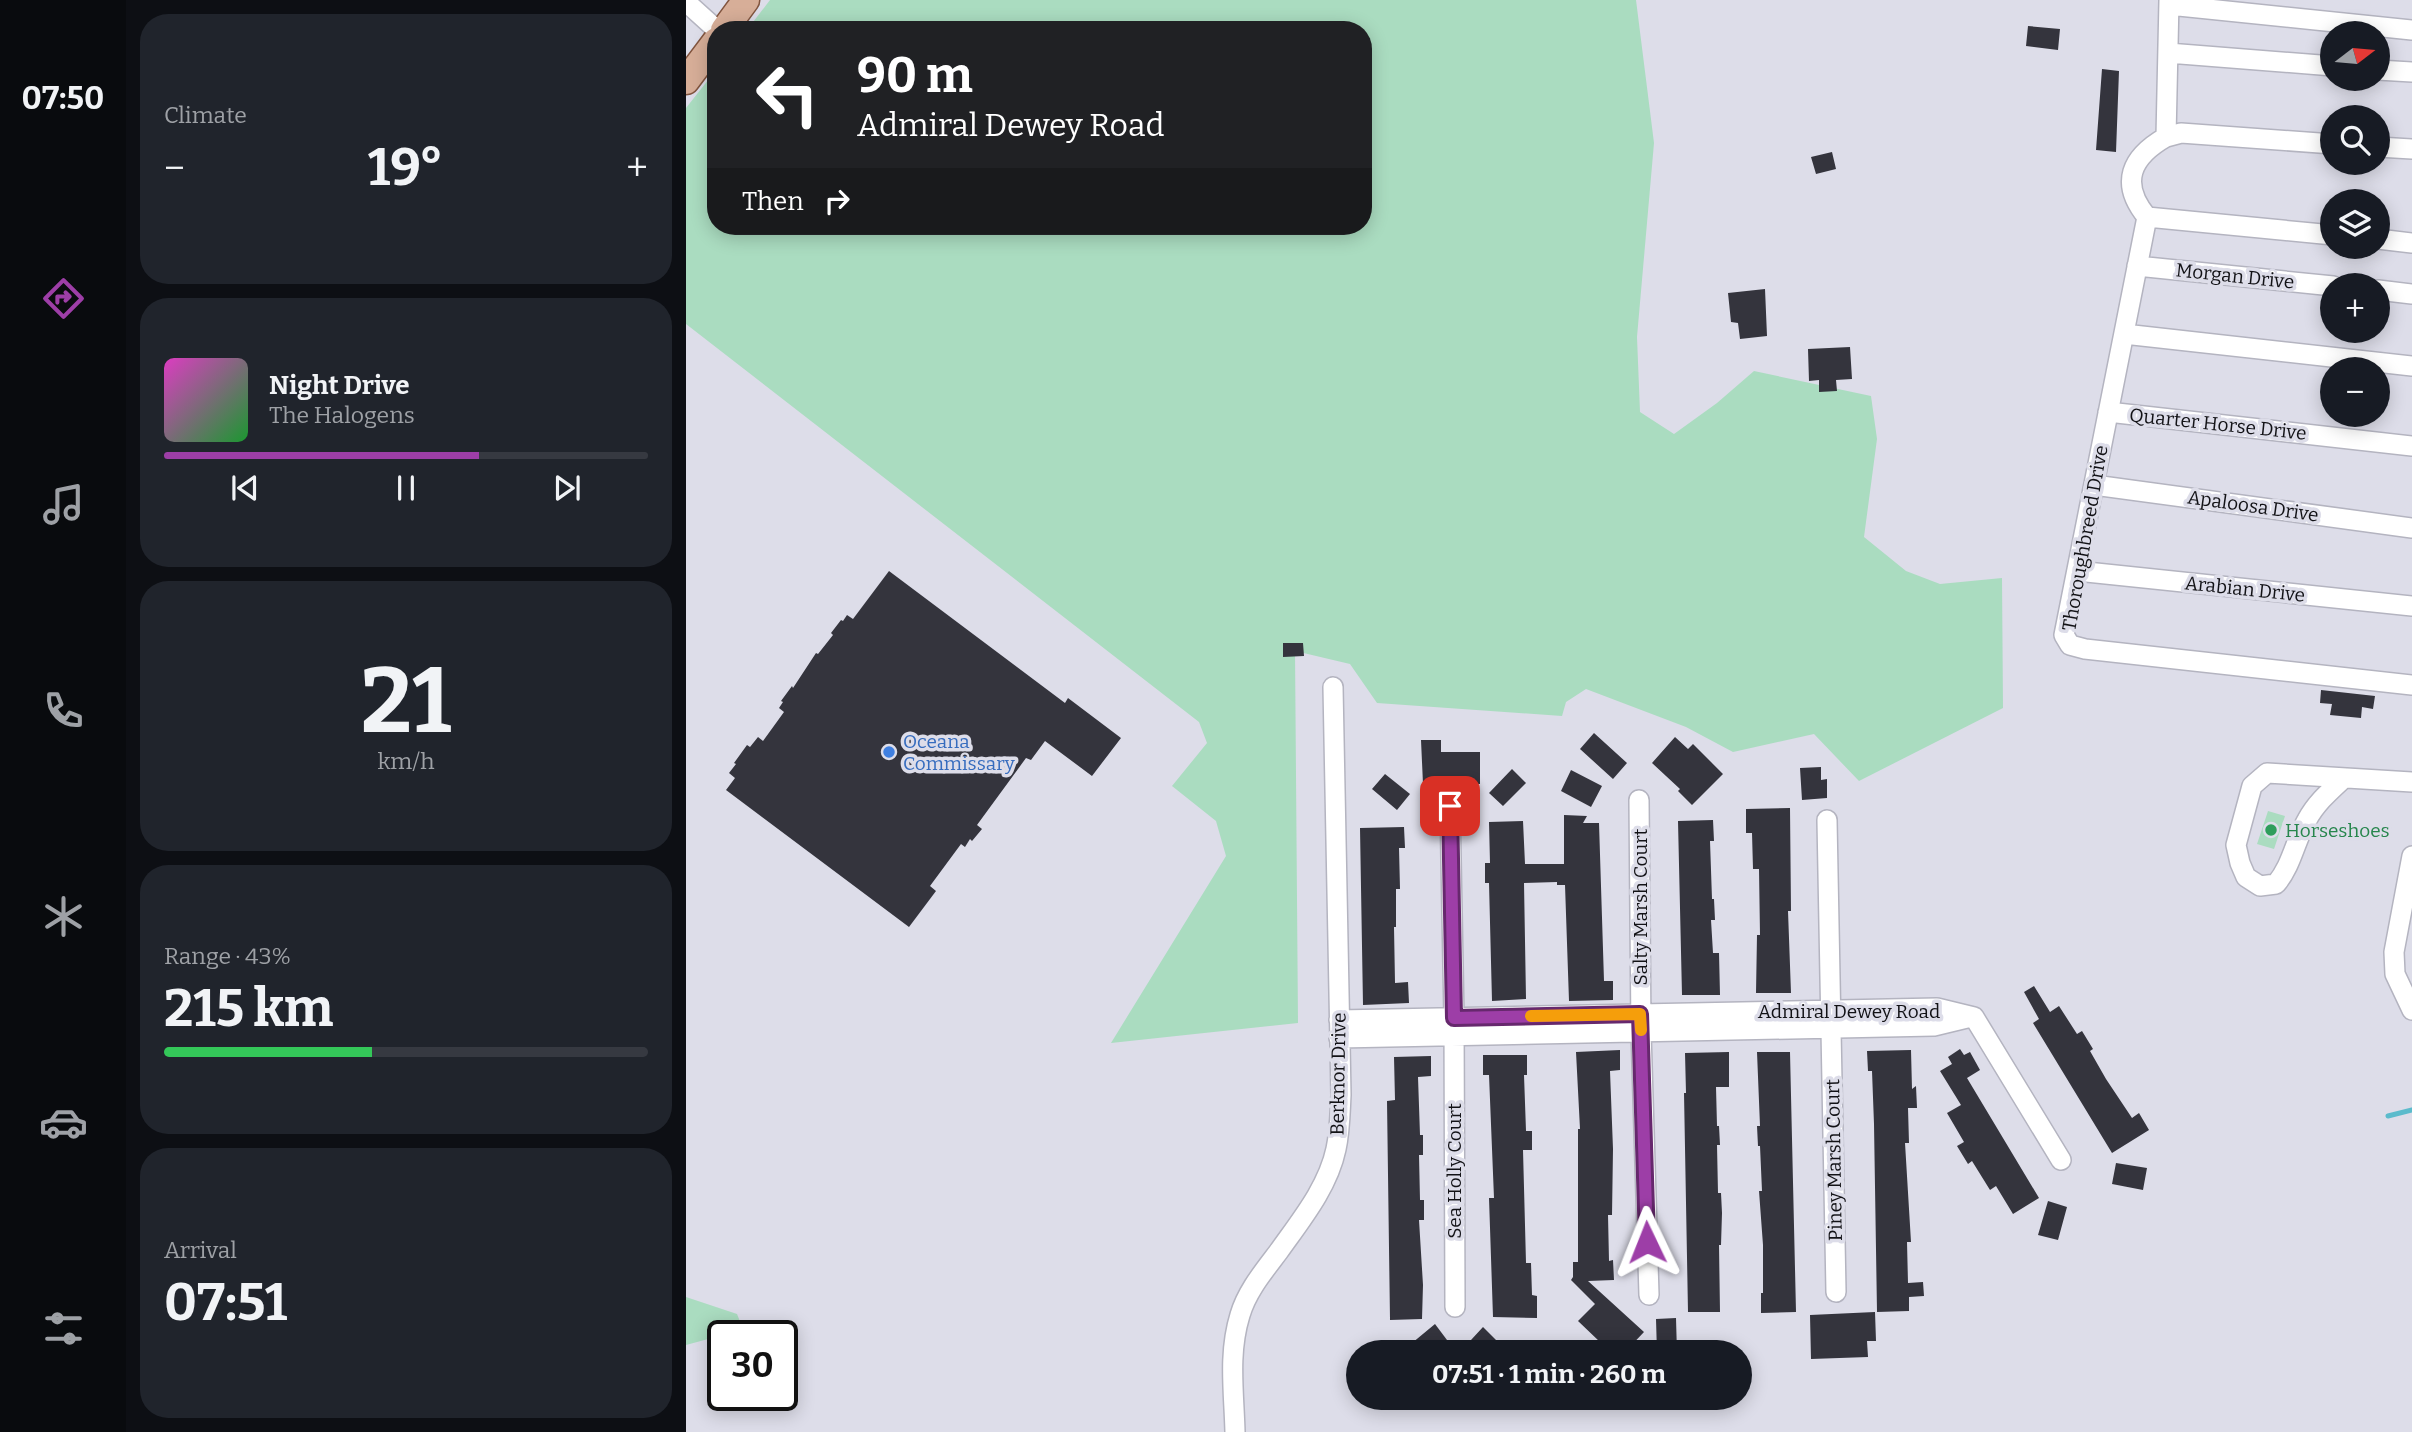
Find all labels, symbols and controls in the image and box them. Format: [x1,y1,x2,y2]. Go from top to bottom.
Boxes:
north arrow [2320,21,2390,91]
map controls [2320,21,2390,427]
text: 90 m [857,46,973,105]
icon: left [742,49,833,140]
text: 07:50 [22,79,104,117]
text: Climate [164,101,247,129]
button: search [2320,105,2390,175]
text: Admiral Dewey Road [857,106,1164,144]
text: 19° [368,136,443,199]
text: − [164,145,185,191]
text: + [626,145,648,191]
icon: right [818,182,856,220]
text: Then [742,186,804,217]
button: layers [2320,189,2390,259]
street label: Morgan Drive [2175,258,2295,294]
button: + [2320,273,2390,343]
icon: directions [39,274,88,323]
button: − [2320,357,2390,427]
text: Night Drive [269,370,410,401]
text: The Halogens [269,401,415,429]
street label: Quarter Horse Drive [2128,403,2308,445]
street label: Thoroughbreed Drive [2057,443,2113,633]
icon: previous [226,469,264,507]
icon: pause [387,469,425,507]
icon: next [548,469,586,507]
icon: music [39,480,88,529]
street label: Apaloosa Drive [2186,485,2320,527]
street label: Arabian Drive [2184,571,2306,607]
text: 21 [361,647,451,756]
icon: phone [39,686,88,735]
place label: Oceana Commissary [903,730,1016,775]
marker: Oceana Commissary [881,744,897,760]
text: km/h [378,747,434,775]
pin [1420,776,1480,836]
icon: arrive [1431,787,1469,825]
place label: Horseshoes [2285,819,2390,842]
marker: Horseshoes [2263,822,2279,838]
street label: Salty Marsh Court [1629,828,1652,985]
icon: climate [39,892,88,941]
text: Range · 43% [164,942,291,970]
text: 215 km [164,977,333,1040]
street label: Admiral Dewey Road [1758,1000,1940,1023]
street label: Berknor Drive [1325,1012,1351,1136]
street label: Piney Marsh Court [1821,1079,1847,1241]
icon: car [39,1098,88,1147]
street label: Sea Holly Court [1443,1103,1466,1239]
position arrow [1610,1205,1684,1279]
text: Arrival [164,1236,237,1264]
text: 07:51 [164,1271,287,1334]
icon: filters [39,1304,88,1353]
speed limit sign: 30 [707,1320,798,1411]
text: 07:51 · 1 min · 260 m [1432,1359,1666,1390]

